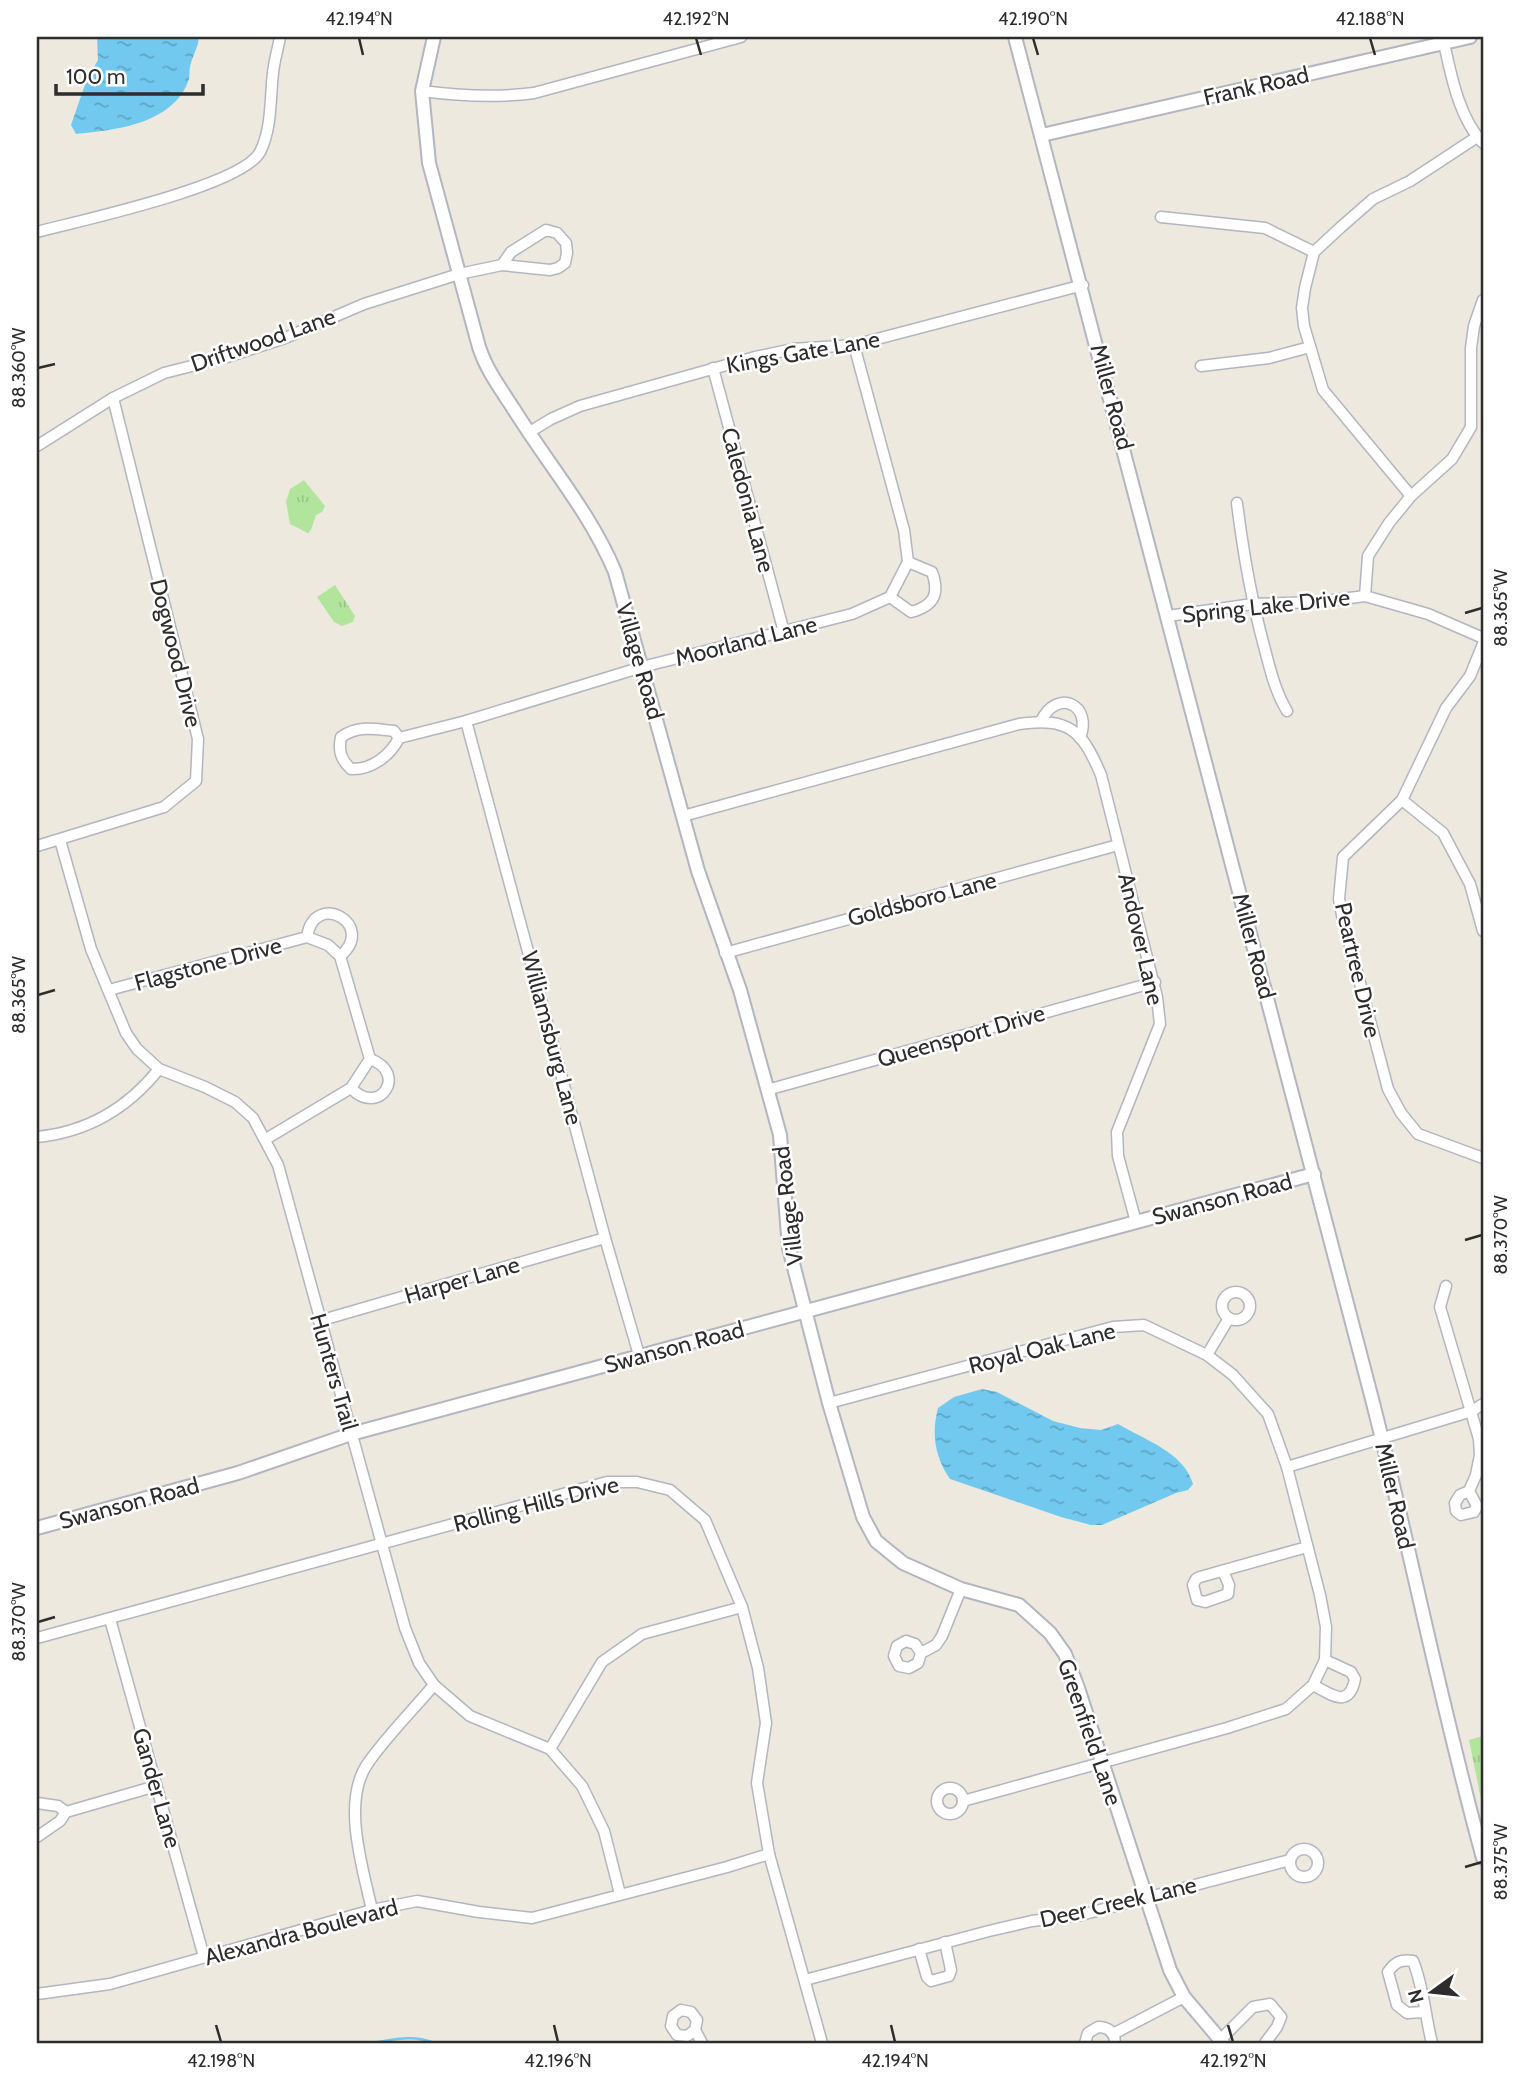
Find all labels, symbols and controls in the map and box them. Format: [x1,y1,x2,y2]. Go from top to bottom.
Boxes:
text: 42.194°N [325,8,393,30]
text: 42.192°N [663,8,729,30]
text: 42.190°N [998,8,1068,30]
text: 42.188°N [1336,8,1404,30]
scale bar [56,52,203,96]
street label: Frank Road [1201,60,1311,112]
text: 100 m [66,64,125,89]
street label: Driftwood Lane [187,302,339,378]
street label: Kings Gate Lane [724,325,882,379]
text: 88.360°W [8,328,30,408]
street label: Miller Road [1084,341,1140,453]
street label: Caledonia Lane [715,424,781,576]
text: 88.365°W [1490,569,1512,647]
street label: Dogwood Drive [144,576,208,730]
street label: Spring Lake Drive [1181,583,1352,629]
street label: Village Road [610,599,670,723]
street label: Moorland Lane [672,610,820,672]
street label: Goldsboro Lane [844,866,1000,932]
street label: Andover Lane [1112,870,1170,1008]
street label: Miller Road [1226,890,1282,1002]
street label: Peartree Drive [1329,900,1387,1041]
street label: Flagstone Drive [131,931,285,997]
street label: Williamsburg Lane [515,948,589,1128]
text: 88.365°W [8,956,30,1034]
street label: Queensport Drive [874,999,1048,1073]
street label: Village Road [767,1145,809,1267]
street label: Swanson Road [1149,1167,1295,1231]
text: 88.370°W [1490,1195,1512,1275]
street label: Harper Lane [401,1250,523,1310]
street label: Hunters Trail [304,1310,364,1434]
street label: Swanson Road [601,1315,747,1379]
street label: Royal Oak Lane [966,1316,1118,1380]
street label: Miller Road [1369,1440,1421,1552]
street label: Rolling Hills Drive [450,1470,622,1538]
street label: Swanson Road [56,1471,202,1535]
text: 88.370°W [8,1582,30,1662]
street label: Greenfield Lane [1052,1655,1128,1809]
street label: Gander Lane [127,1725,188,1851]
text: 88.375°W [1490,1824,1512,1900]
street label: Deer Creek Lane [1037,1870,1199,1934]
street label: Alexandra Boulevard [201,1893,401,1971]
north arrow [1398,1958,1468,2028]
text: N [1403,1987,1429,2006]
text: 42.198°N [187,2050,255,2072]
text: 42.196°N [524,2050,592,2072]
text: 42.194°N [861,2050,929,2072]
text: 42.192°N [1200,2050,1266,2072]

